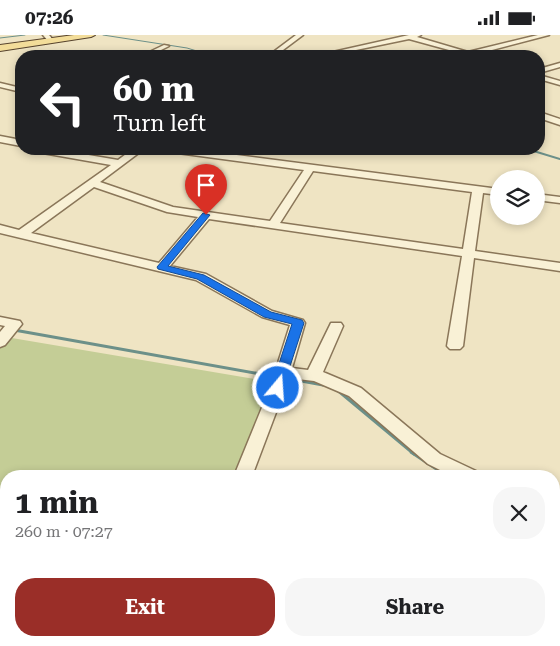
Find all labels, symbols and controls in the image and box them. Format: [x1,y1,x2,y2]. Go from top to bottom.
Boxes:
text: 07:26 [25,6,74,29]
text: 60 m [113,69,195,110]
icon: left [30,70,95,135]
text: Turn left [113,111,206,136]
pin [185,164,227,215]
map controls [490,170,545,225]
button: layers [490,170,545,225]
icon: arrive [192,171,220,199]
position arrow [251,361,303,413]
text: 1 min [15,485,98,520]
button: close [493,487,545,539]
text: 260 m · 07:27 [15,522,113,541]
button: Exit [15,578,275,636]
button: Share [285,578,545,636]

